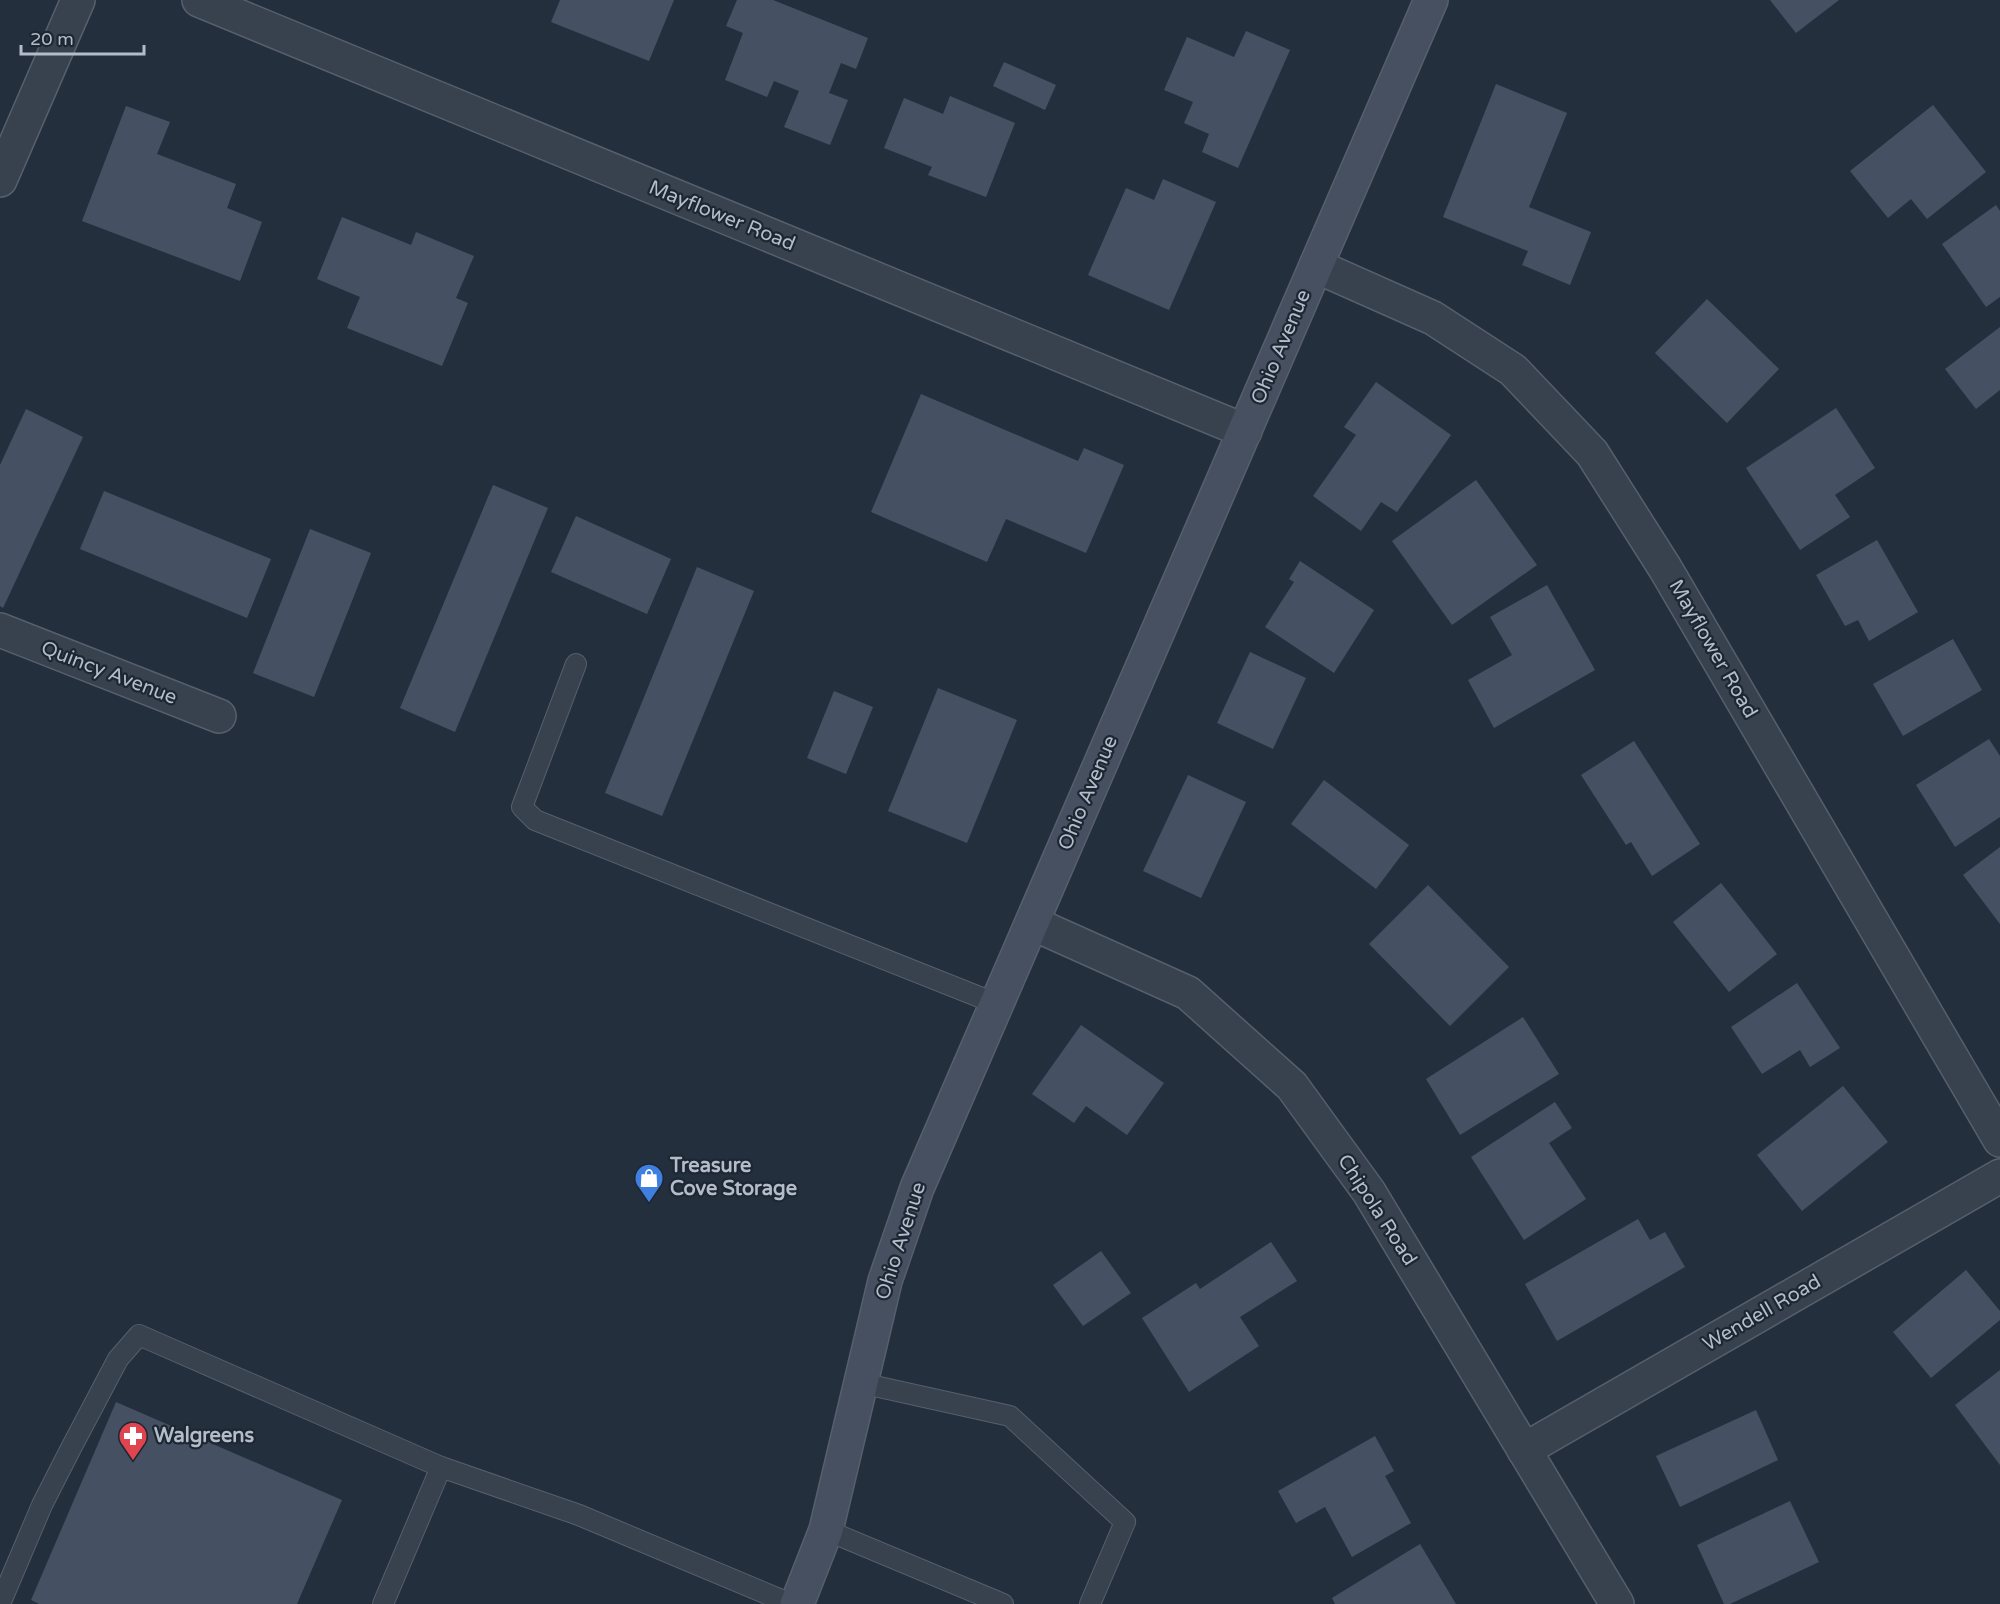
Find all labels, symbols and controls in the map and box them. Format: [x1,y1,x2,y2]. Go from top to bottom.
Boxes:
scale bar [21,18,144,56]
text: 20 m [30,28,74,50]
street label: Mayflower Road [645,176,799,256]
street label: Ohio Avenue [1246,286,1316,408]
street label: Mayflower Road [1664,575,1762,723]
street label: Quincy Avenue [38,636,180,710]
street label: Ohio Avenue [1053,732,1123,854]
street label: Chipola Road [1332,1150,1422,1270]
place label: Treasure Cove Storage [669,1154,797,1201]
shop icon: Treasure Cove Storage [633,1162,665,1204]
street label: Ohio Avenue [871,1179,931,1303]
street label: Wendell Road [1699,1270,1825,1356]
pharmacy icon: Walgreens [117,1420,149,1462]
place label: Walgreens [154,1424,254,1448]

